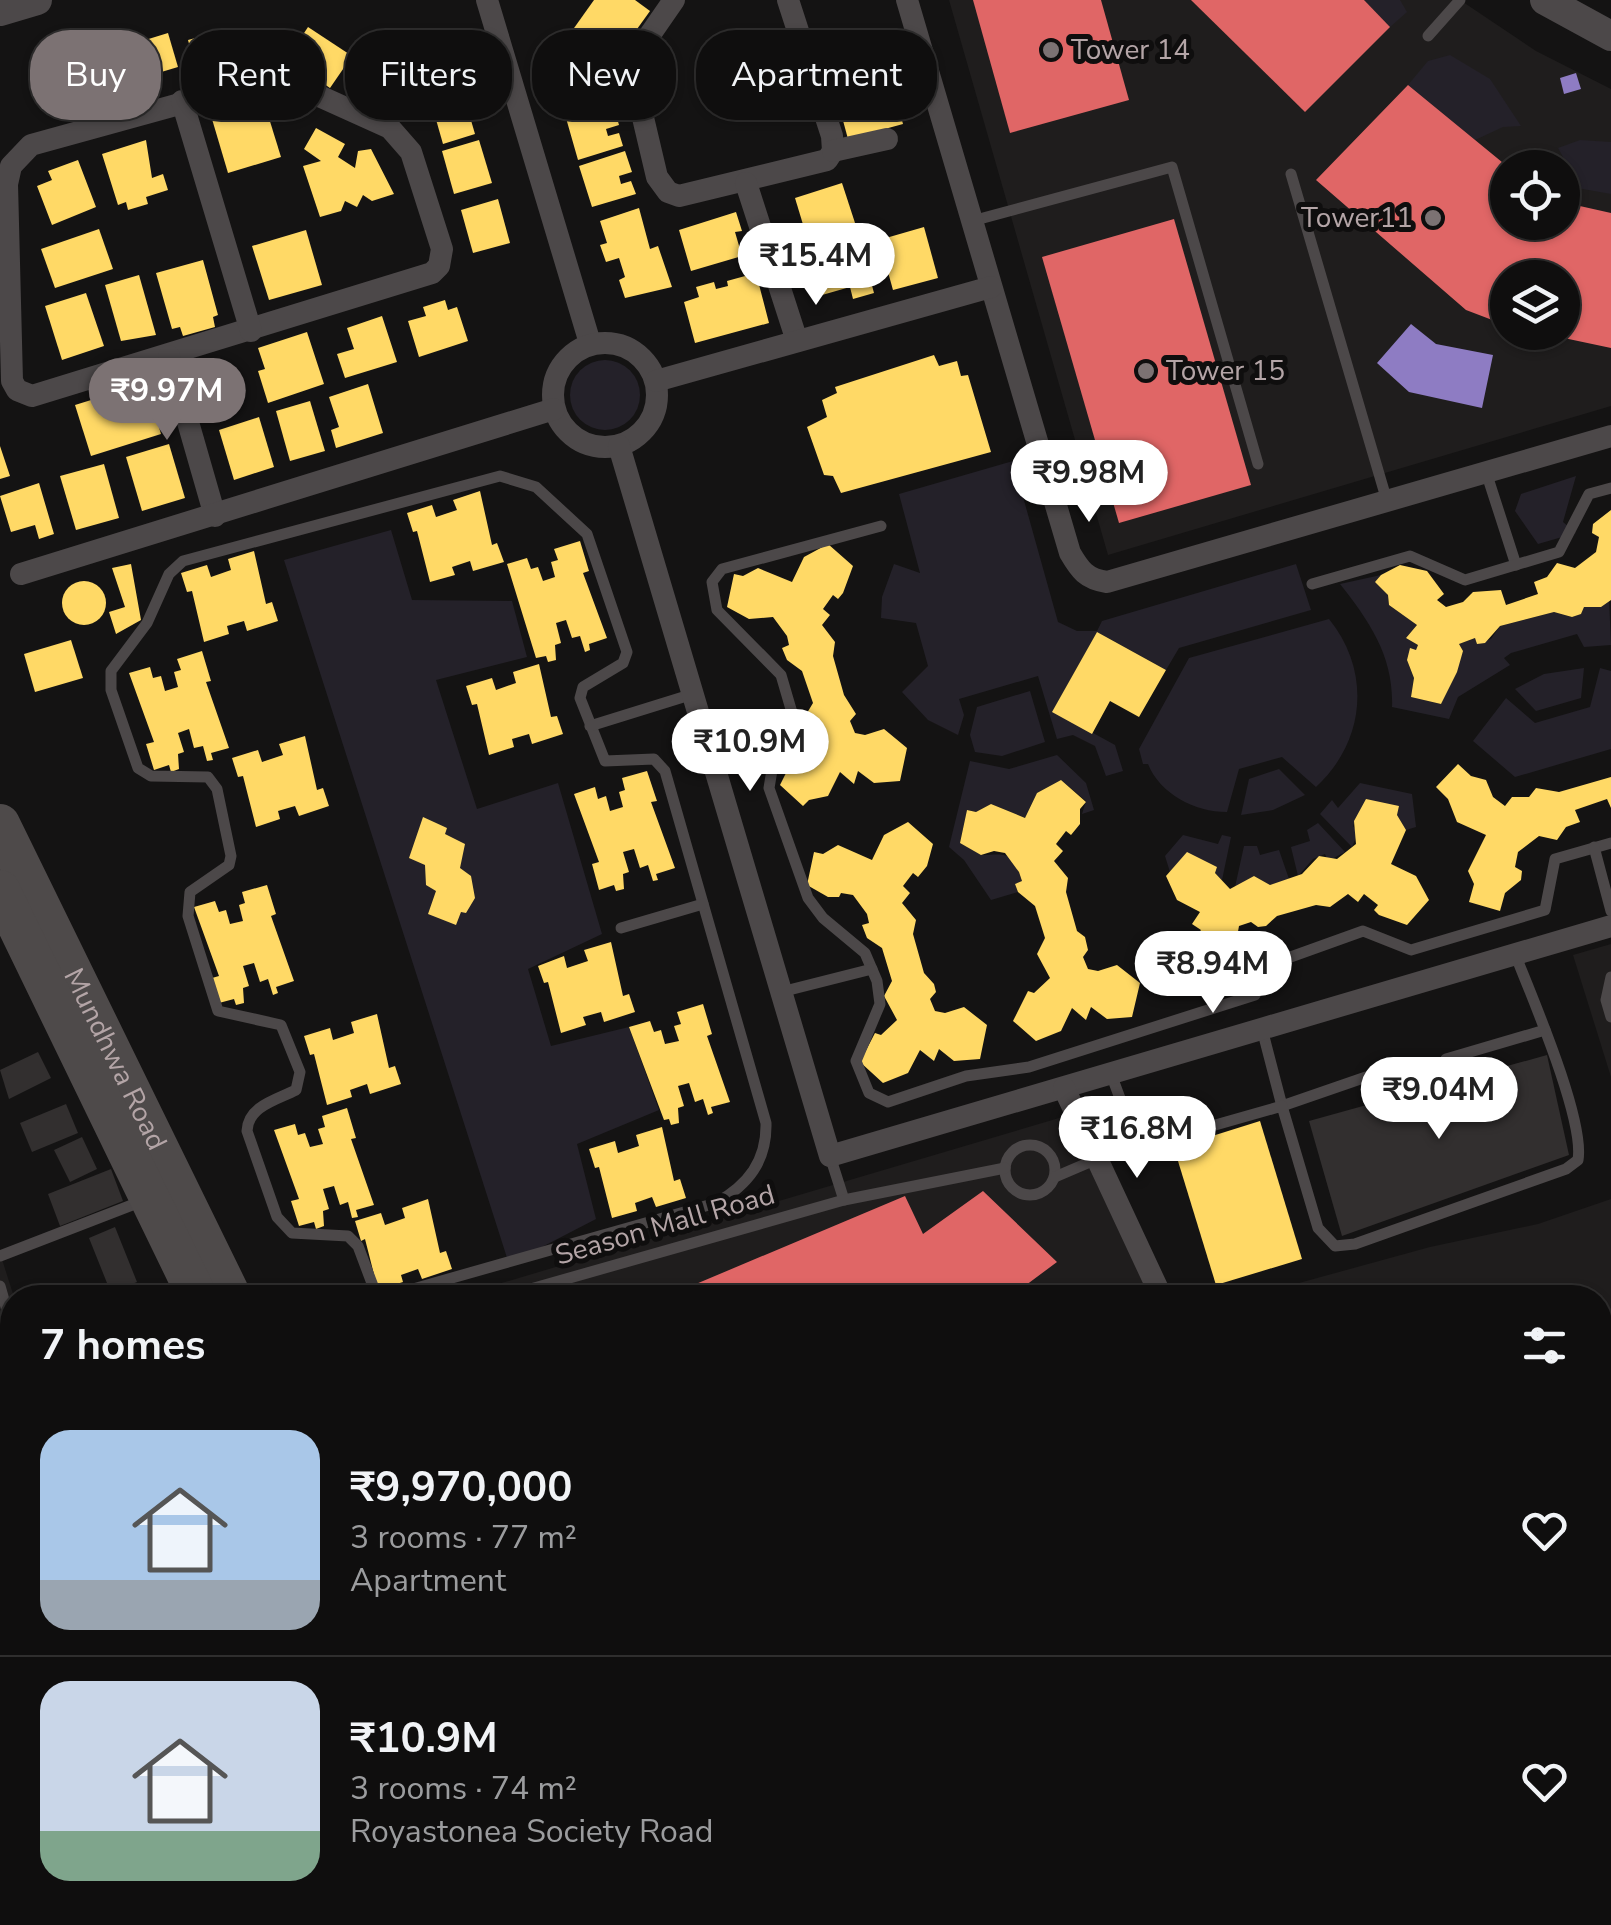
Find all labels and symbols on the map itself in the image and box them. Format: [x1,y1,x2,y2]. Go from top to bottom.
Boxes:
place label: Tower 14 [1071,31,1190,69]
marker: Tower 14 [1040,39,1062,61]
place label: Tower11 [1301,199,1413,237]
marker: Tower11 [1422,207,1444,229]
pin: ₹15.4M [735,223,897,308]
place label: Tower 15 [1166,352,1285,390]
pin: ₹9.97M [86,358,248,443]
marker: Tower 15 [1135,360,1157,382]
pin: ₹9.98M [1008,440,1170,525]
pin: ₹10.9M [669,709,831,794]
pin: ₹8.94M [1132,931,1294,1016]
street label: Mundhwa Road [55,962,176,1157]
pin: ₹9.04M [1358,1057,1520,1142]
pin: ₹16.8M [1056,1096,1218,1181]
street label: Season Mall Road [551,1175,779,1275]

